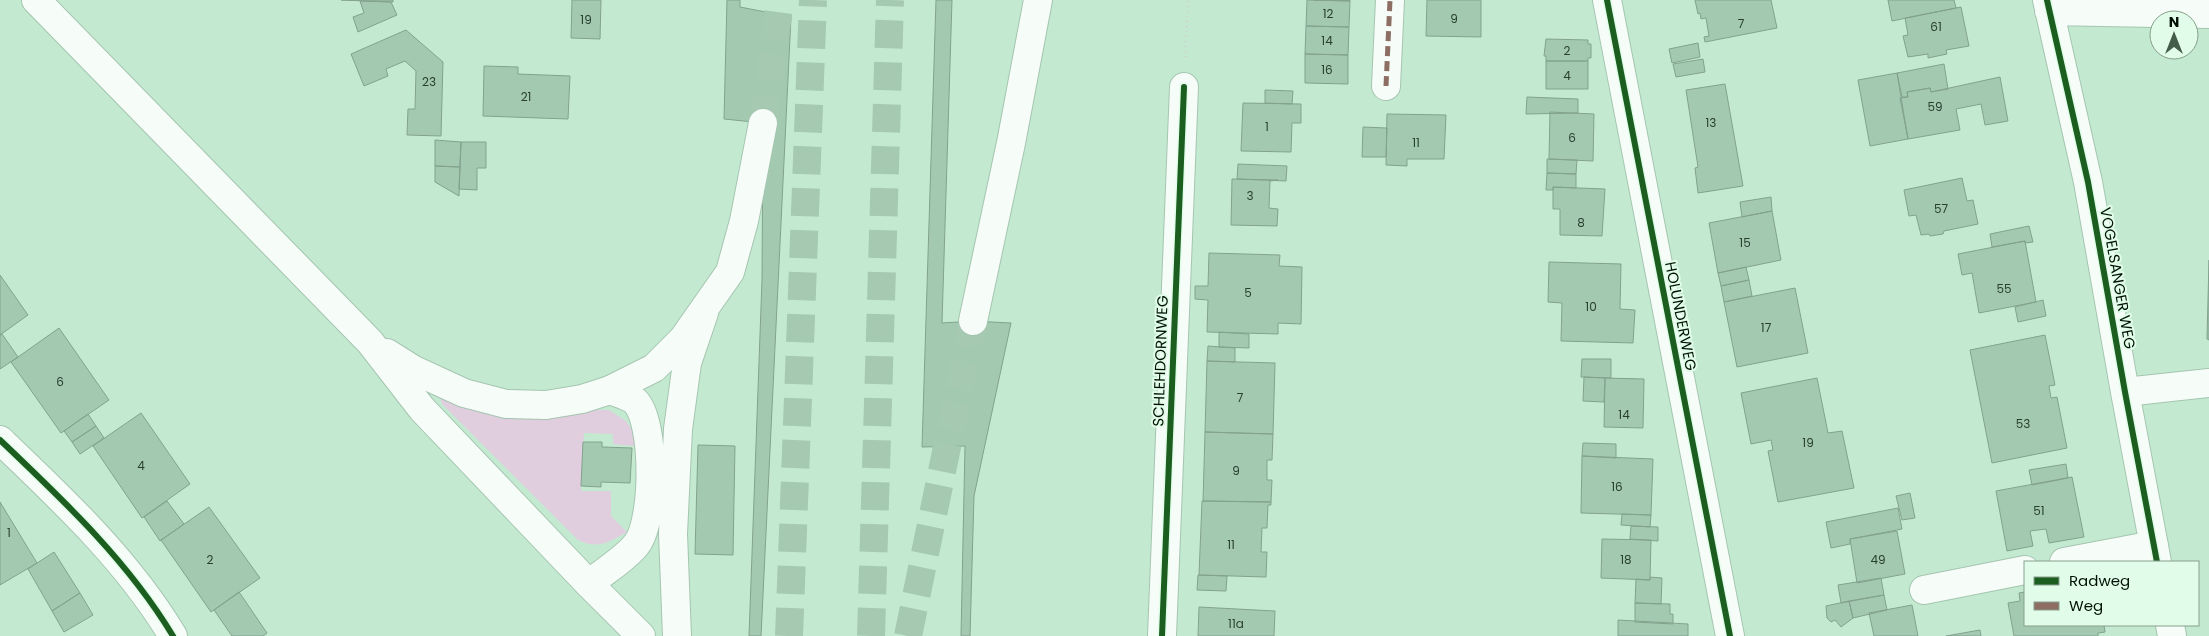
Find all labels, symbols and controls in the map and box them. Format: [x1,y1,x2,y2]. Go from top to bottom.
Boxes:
house number: 12 [1323,5,1333,22]
house number: 9 [1450,10,1458,27]
north arrow [2149,10,2199,60]
house number: 19 [580,11,592,28]
text: N [2169,12,2179,32]
house number: 7 [1738,15,1745,32]
house number: 61 [1930,18,1942,35]
house number: 14 [1321,32,1333,49]
house number: 2 [1564,42,1571,59]
house number: 16 [1321,61,1333,78]
house number: 4 [1563,67,1571,84]
house number: 23 [422,73,436,90]
house number: 21 [521,88,531,105]
house number: 59 [1927,98,1943,115]
house number: 13 [1706,114,1716,131]
house number: 1 [1265,118,1269,135]
house number: 6 [1568,129,1576,146]
house number: 11 [1412,134,1420,151]
house number: 3 [1246,187,1254,204]
house number: 57 [1934,200,1948,217]
street label: VOGELSANGER WEG [2095,205,2141,351]
house number: 8 [1577,214,1585,231]
house number: 15 [1739,234,1751,251]
street label: HOLUNDERWEG [1660,260,1702,373]
house number: 55 [1996,280,2012,297]
house number: 5 [1244,284,1252,301]
street label: SCHLEHDORNWEG [1147,295,1173,427]
house number: 10 [1585,298,1597,315]
house number: 17 [1761,319,1772,336]
house number: 6 [56,373,64,390]
house number: 7 [1237,389,1244,406]
house number: 14 [1618,406,1630,423]
house number: 53 [2016,415,2030,432]
house number: 19 [1802,434,1814,451]
house number: 4 [137,457,145,474]
house number: 9 [1232,462,1240,479]
house number: 16 [1611,478,1623,495]
house number: 51 [2033,502,2045,519]
house number: 1 [7,524,11,541]
house number: 11 [1227,536,1235,553]
house number: 2 [207,551,214,568]
house number: 18 [1620,551,1632,568]
house number: 49 [1870,551,1886,568]
legend [2024,561,2199,626]
text: Radweg [2069,570,2130,591]
text: Weg [2069,595,2103,616]
house number: 11a [1228,615,1244,632]

